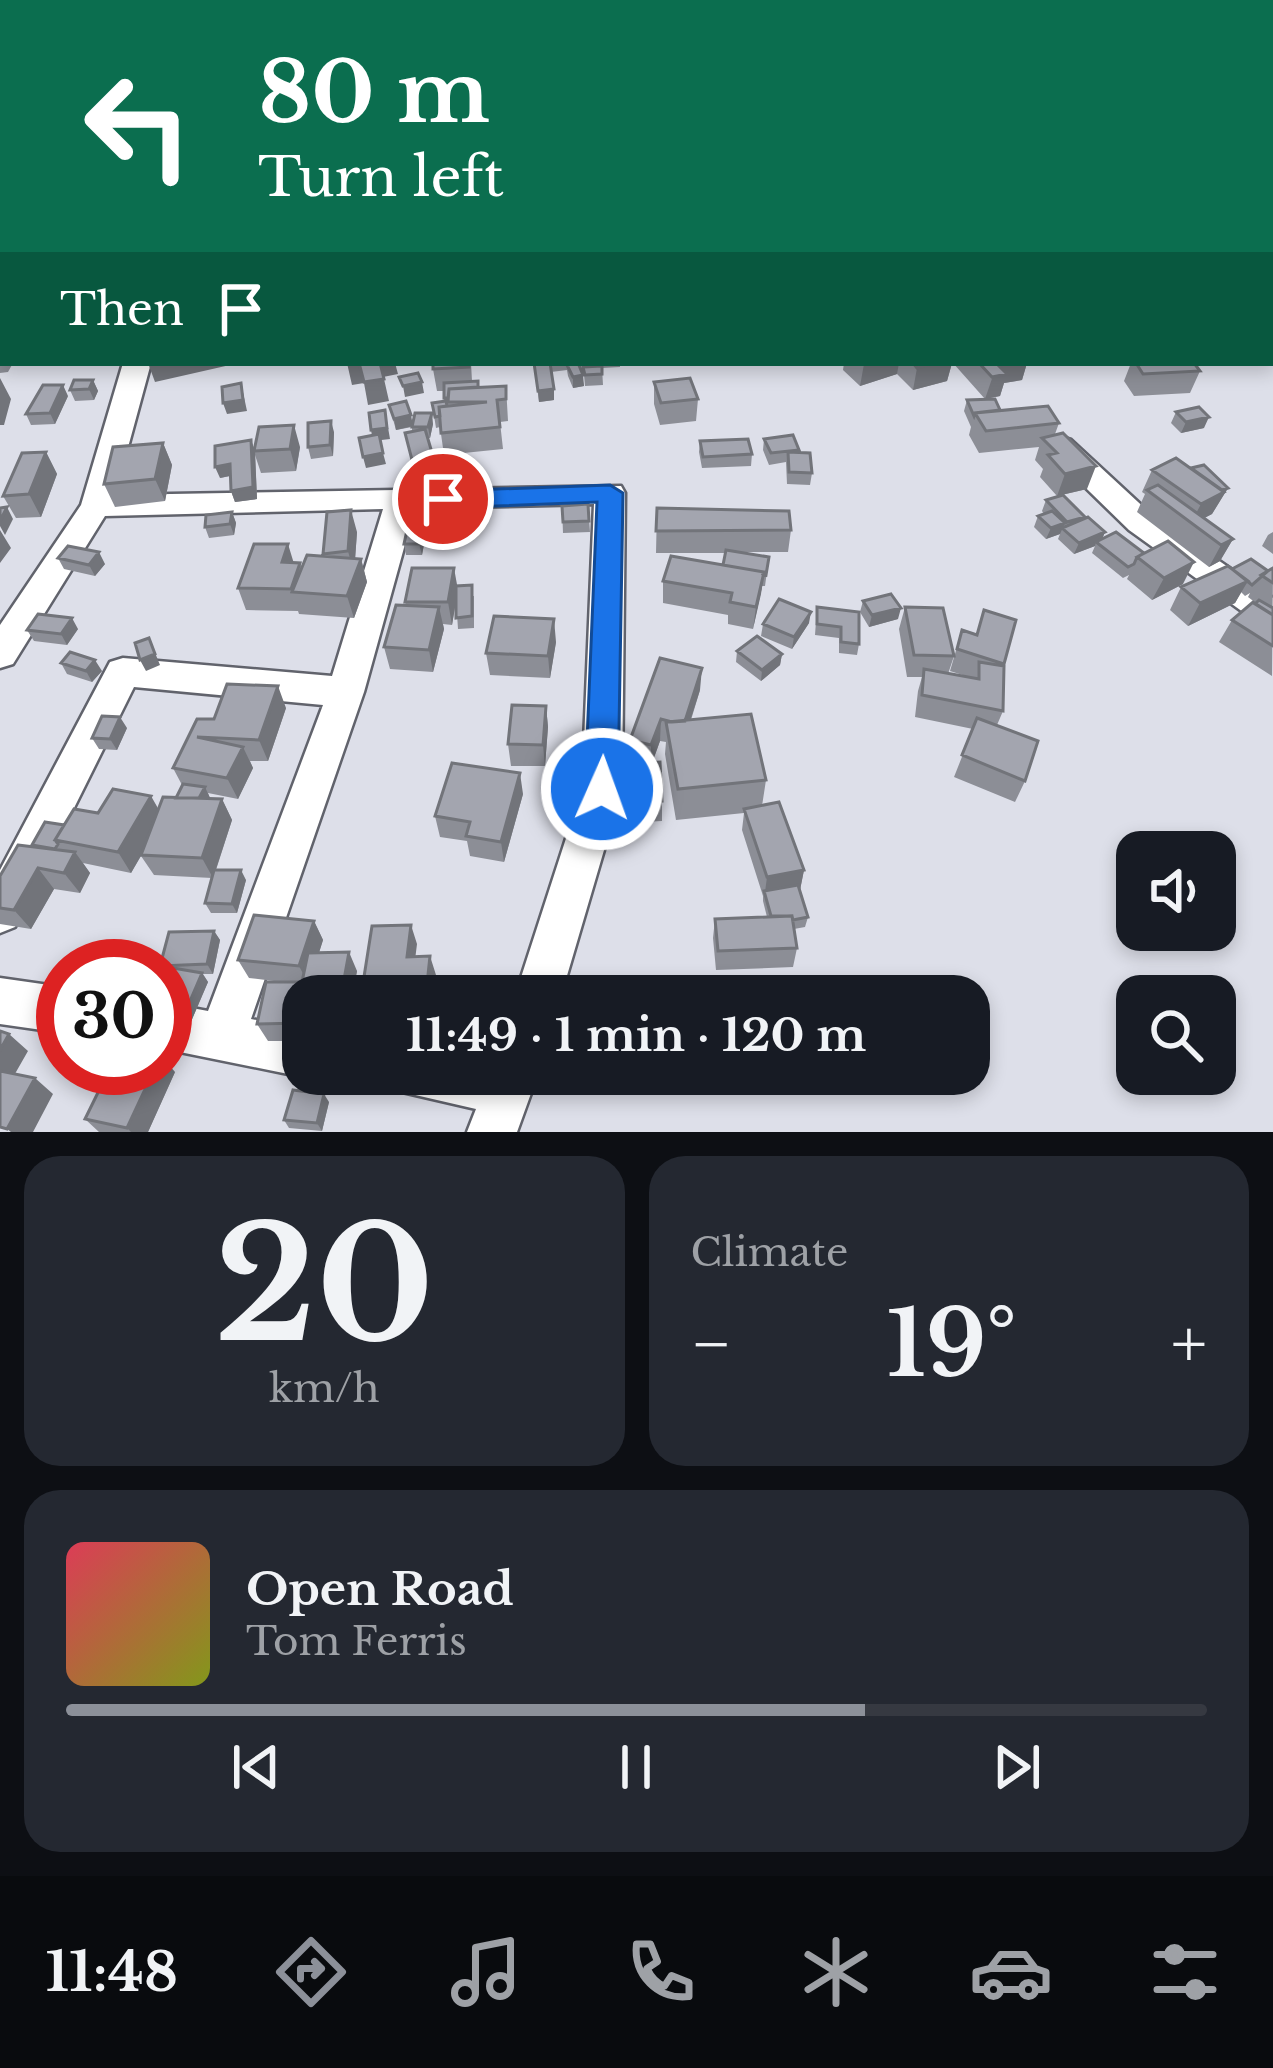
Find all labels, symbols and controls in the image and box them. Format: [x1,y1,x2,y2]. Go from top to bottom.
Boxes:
text: 80 m [258,41,490,145]
icon: left [60,48,216,204]
text: Turn left [258,144,504,211]
icon: arrive [208,276,274,342]
text: Then [60,281,184,337]
pin [392,448,494,550]
icon: arrive [410,466,476,532]
position arrow [539,726,665,852]
map controls [1116,831,1236,1095]
button: sound [1116,831,1236,951]
speed limit sign: 30 [36,939,192,1095]
button: search [1116,975,1236,1095]
text: 11:49 · 1 min · 120 m [406,1007,866,1063]
text: 20 [215,1189,434,1382]
text: Climate [691,1228,848,1277]
text: 19° [887,1289,1017,1400]
text: − [691,1303,732,1385]
text: + [1171,1303,1207,1385]
text: km/h [269,1364,380,1413]
text: Open Road [246,1561,514,1617]
text: Tom Ferris [246,1617,467,1666]
icon: previous [223,1734,289,1800]
icon: pause [603,1734,669,1800]
icon: next [984,1734,1050,1800]
icon: directions [269,1930,353,2014]
icon: music [444,1930,528,2014]
icon: phone [619,1930,703,2014]
icon: climate [794,1930,878,2014]
icon: car [969,1930,1053,2014]
icon: filters [1143,1930,1227,2014]
text: 11:48 [45,1939,178,2006]

